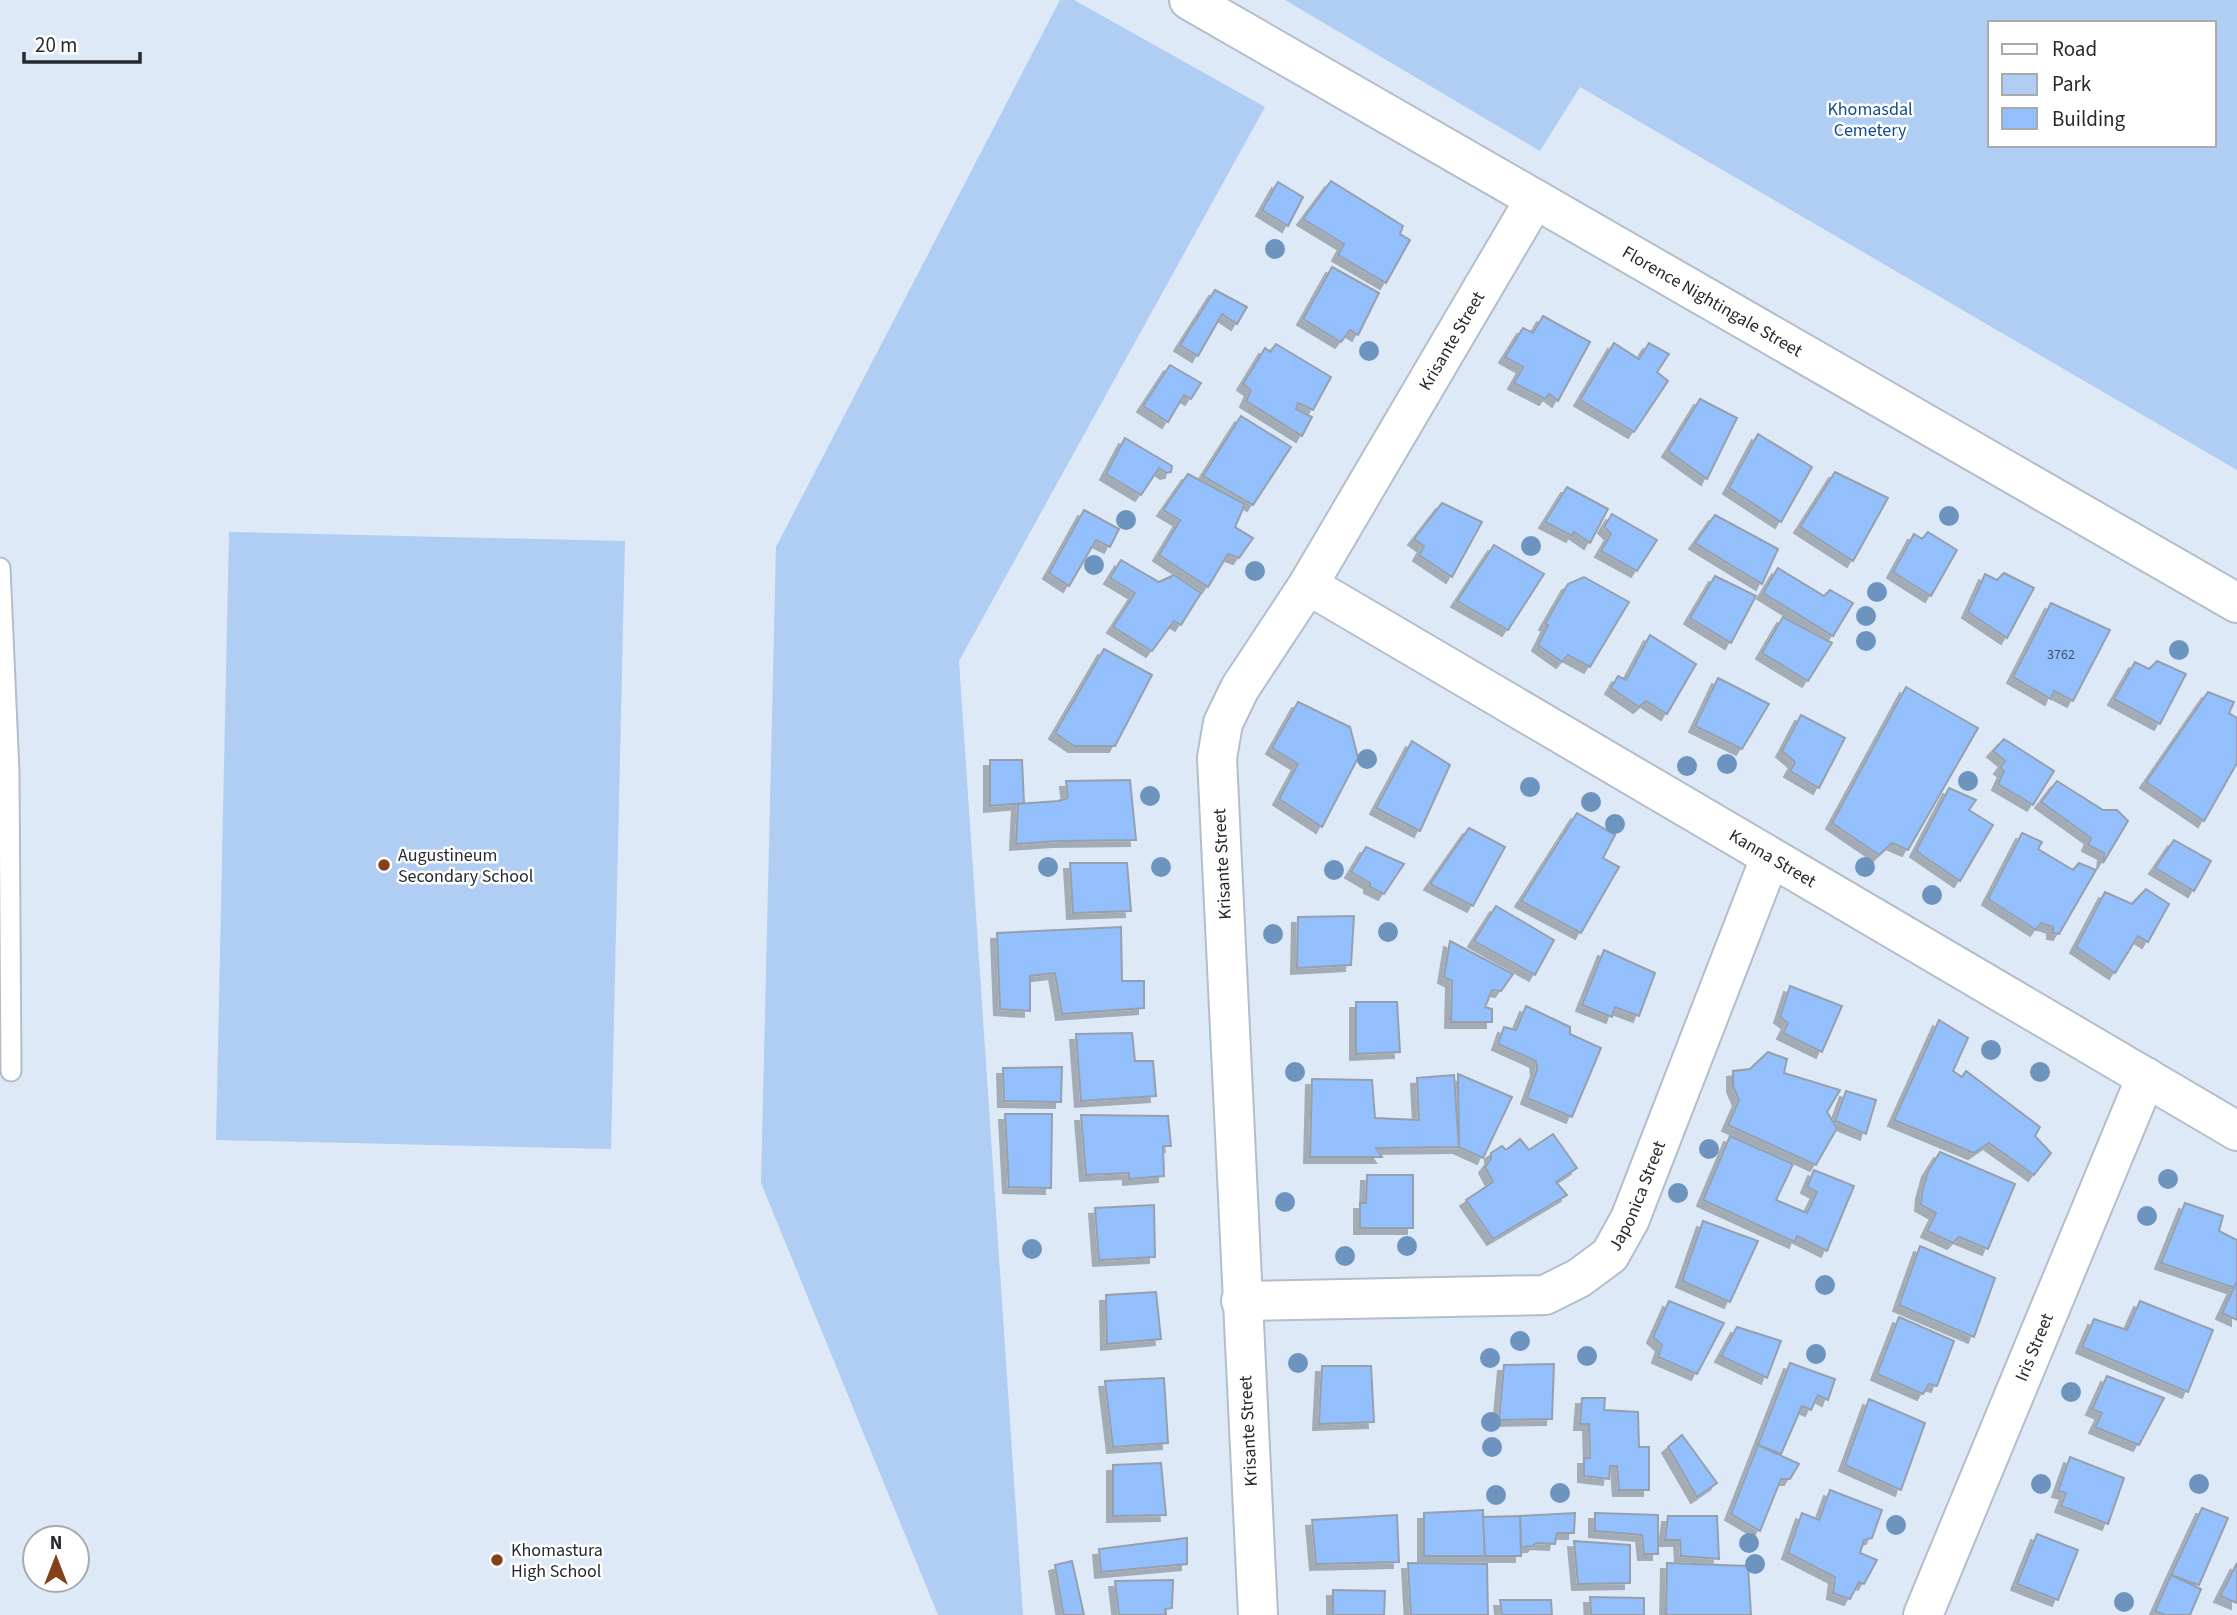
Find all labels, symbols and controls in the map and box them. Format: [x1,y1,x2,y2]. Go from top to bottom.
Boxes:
scale bar [24,21,140,65]
legend [1988,21,2216,147]
text: 20 m [35,30,77,60]
text: Road [2052,34,2097,64]
text: Park [2052,69,2092,99]
park label: Khomasdal Cemetery [1827,97,1913,143]
text: Building [2052,104,2126,134]
street label: Florence Nightingale Street [1618,240,1807,363]
street label: Krisante Street [1413,287,1491,395]
house number: 3762 [2047,645,2075,665]
street label: Krisante Street [1207,808,1238,920]
street label: Kanna Street [1724,823,1821,894]
place label: Augustineum Secondary School [398,843,533,889]
marker: Augustineum Secondary School [376,857,392,873]
street label: Japonica Street [1603,1137,1672,1256]
street label: Iris Street [2009,1309,2060,1385]
street label: Krisante Street [1233,1375,1264,1487]
north arrow [21,1524,91,1594]
text: N [50,1530,62,1557]
place label: Khomastura High School [511,1538,603,1584]
marker: Khomastura High School [489,1552,505,1568]

